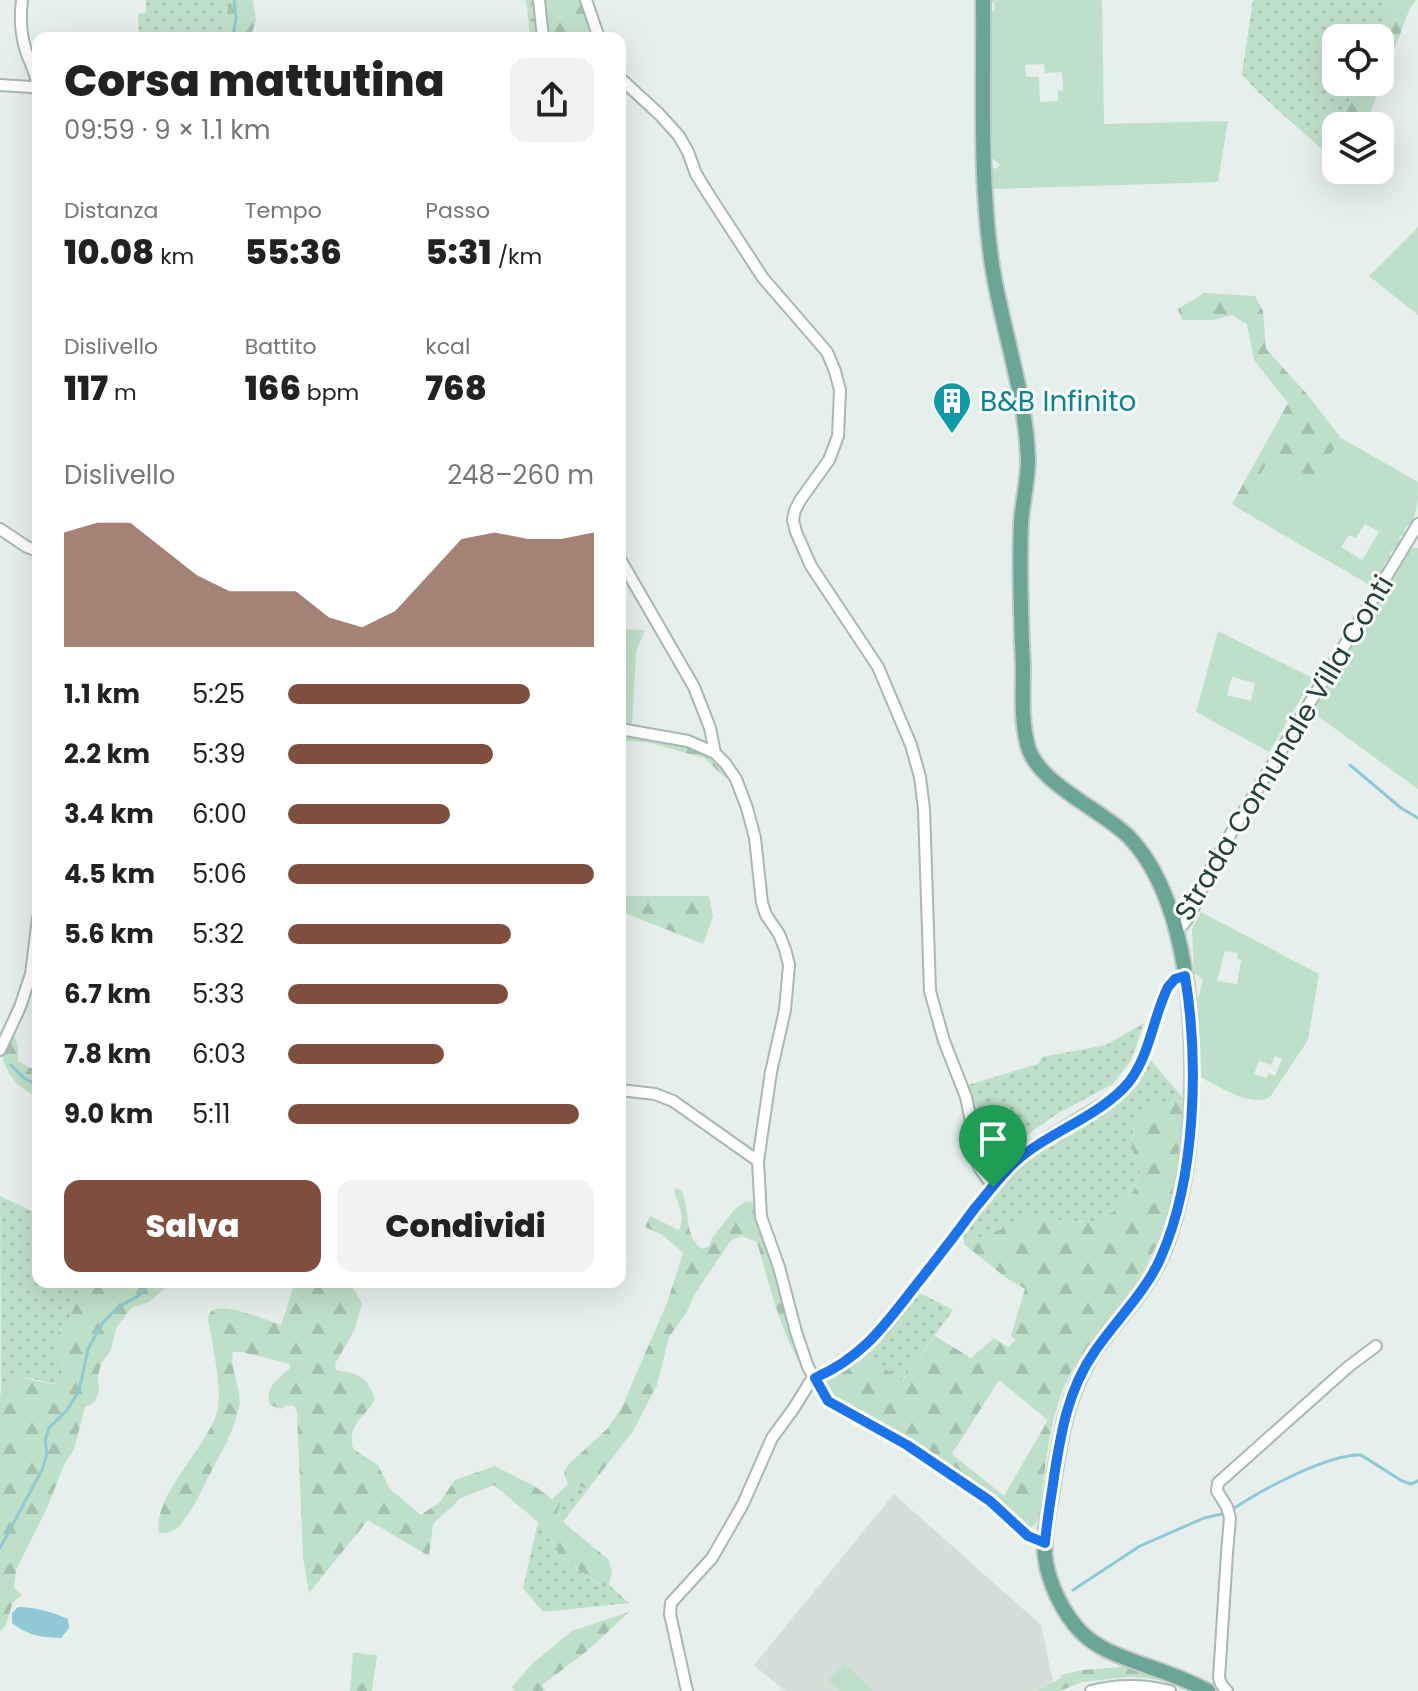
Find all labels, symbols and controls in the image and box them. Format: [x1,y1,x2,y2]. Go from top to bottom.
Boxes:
map controls [1322,24,1394,184]
button: locate [1322,24,1394,96]
text: Corsa mattutina [64,50,445,111]
button: share [510,58,594,142]
text: 09:59 · 9 × 1.1 km [64,112,271,148]
button: layers [1322,112,1394,184]
text: Distanza [64,195,158,226]
text: Tempo [245,195,322,226]
text: Passo [425,195,490,226]
text: 10.08 [64,228,154,276]
text: 55:36 [245,228,342,276]
text: 5:31 [425,228,492,276]
text: km [154,241,194,272]
text: /km [492,241,542,272]
text: Dislivello [64,331,158,362]
text: Battito [245,331,317,362]
text: kcal [425,331,470,362]
text: 117 [64,364,108,412]
text: 166 [245,364,301,412]
text: 768 [425,364,487,412]
text: m [108,377,137,408]
text: bpm [301,377,359,408]
building icon: B&B Infinito [931,380,973,435]
place label: B&B Infinito [980,382,1136,421]
text: Dislivello [64,457,175,493]
text: 248–260 m [447,457,594,493]
street label: Strada Comunale Villa Conti [1165,568,1403,928]
text: 1.1 km [64,676,140,712]
text: 5:25 [192,676,245,712]
text: 2.2 km [64,736,150,772]
text: 5:39 [192,736,246,772]
text: 3.4 km [64,796,154,832]
text: 6:00 [192,796,247,832]
text: 4.5 km [64,856,155,892]
text: 5:06 [192,856,247,892]
text: 5.6 km [64,916,154,952]
text: 5:32 [192,916,244,952]
text: 6.7 km [64,976,151,1012]
text: 5:33 [192,976,245,1012]
text: 7.8 km [64,1036,151,1072]
text: 6:03 [192,1036,246,1072]
text: 9.0 km [64,1096,153,1132]
text: 5:11 [192,1096,231,1132]
pin [959,1105,1027,1187]
icon: arrive [971,1117,1015,1161]
button: Salva [64,1180,321,1272]
button: Condividi [337,1180,594,1272]

